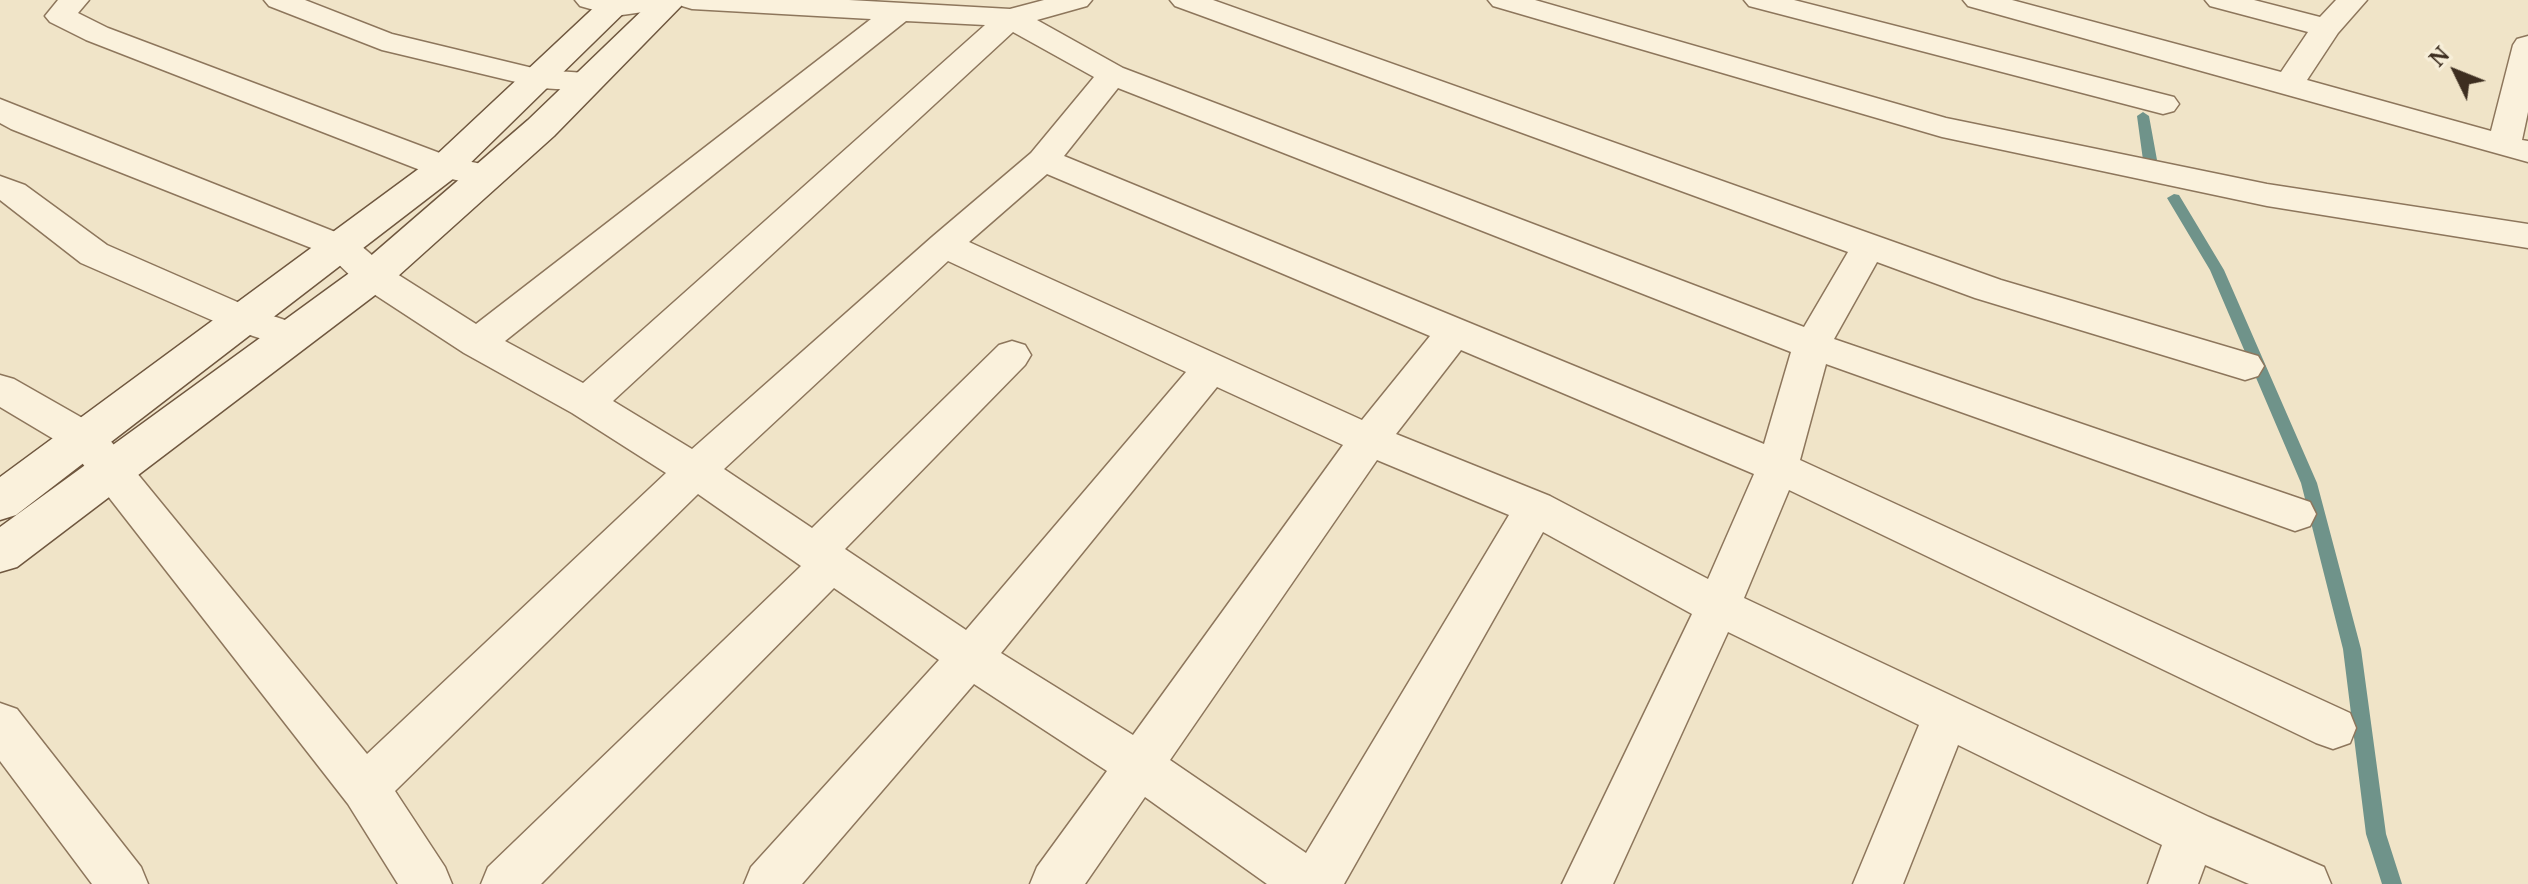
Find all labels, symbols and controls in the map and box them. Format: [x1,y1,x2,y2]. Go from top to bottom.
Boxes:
north arrow [2416,32,2496,112]
text: N [2422,39,2455,72]

